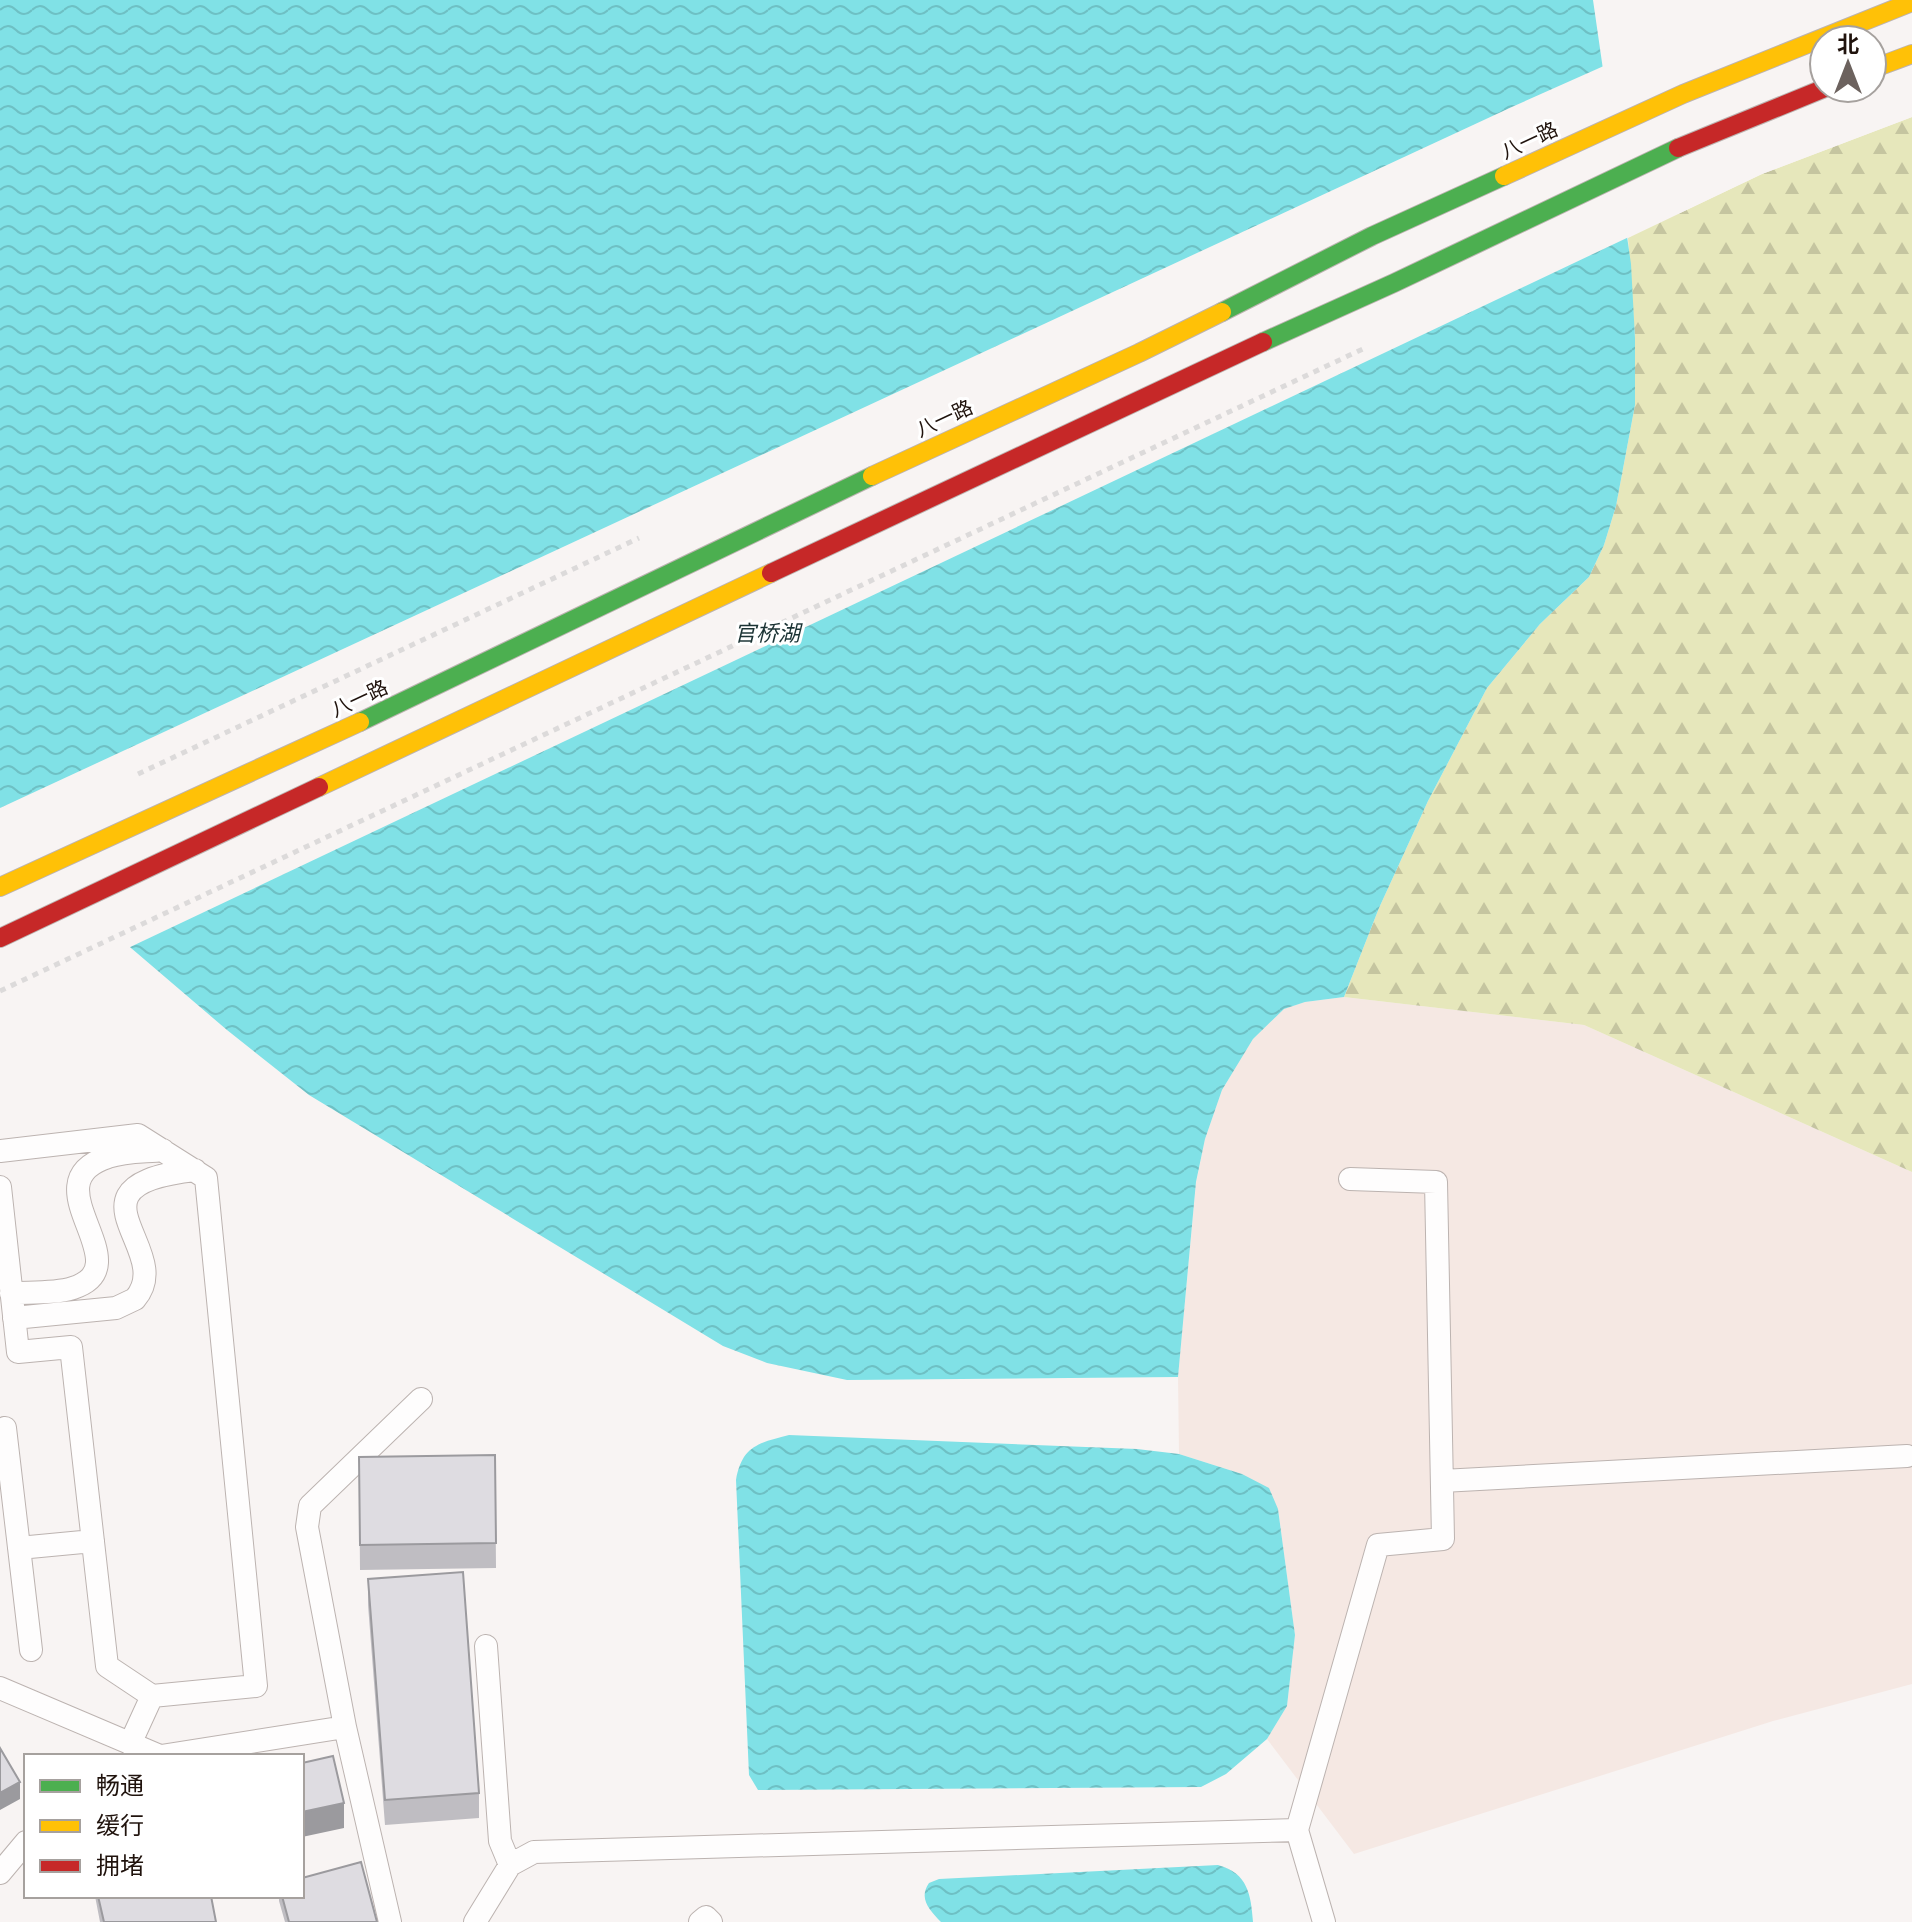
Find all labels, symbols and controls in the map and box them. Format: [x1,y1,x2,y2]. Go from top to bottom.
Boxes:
north arrow [1808,24,1888,104]
text: 北 [1837,29,1859,59]
street label: 八一路 [1496,115,1562,165]
street label: 八一路 [911,393,977,443]
water label: 官桥湖 [734,618,803,648]
street label: 八一路 [326,673,392,723]
legend [24,1754,304,1898]
text: 畅通 [96,1768,144,1801]
text: 缓行 [96,1808,144,1841]
text: 拥堵 [96,1848,144,1881]

